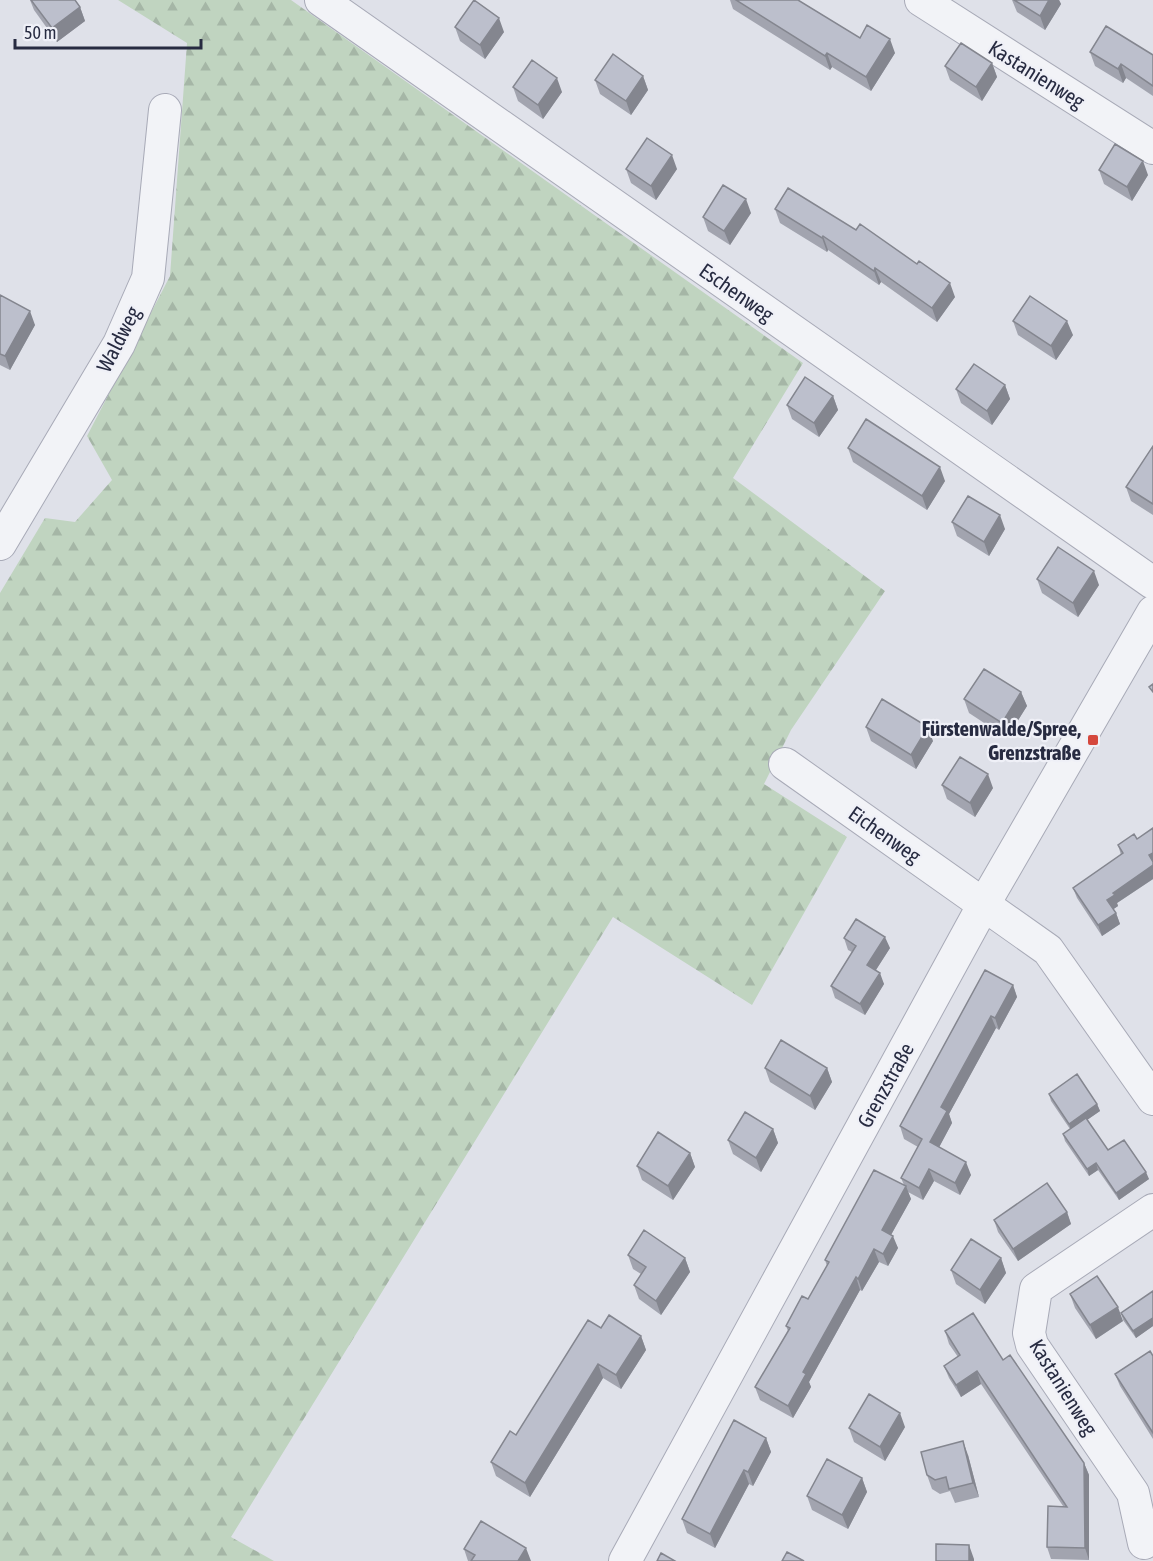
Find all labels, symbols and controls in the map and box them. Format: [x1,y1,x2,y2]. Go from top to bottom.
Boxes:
scale bar [15,12,201,50]
text: 50 m [24,22,56,43]
street label: Kastanienweg [985,35,1089,113]
street label: Eschenweg [695,258,779,326]
street label: Waldweg [91,302,145,376]
place label: Fürstenwalde/Spree, Grenzstraße [922,716,1081,764]
marker: Fürstenwalde/Spree, Grenzstraße [1086,733,1100,747]
street label: Eichenweg [844,801,926,867]
street label: Grenzstraße [852,1039,918,1131]
street label: Kastanienweg [1025,1335,1103,1439]

